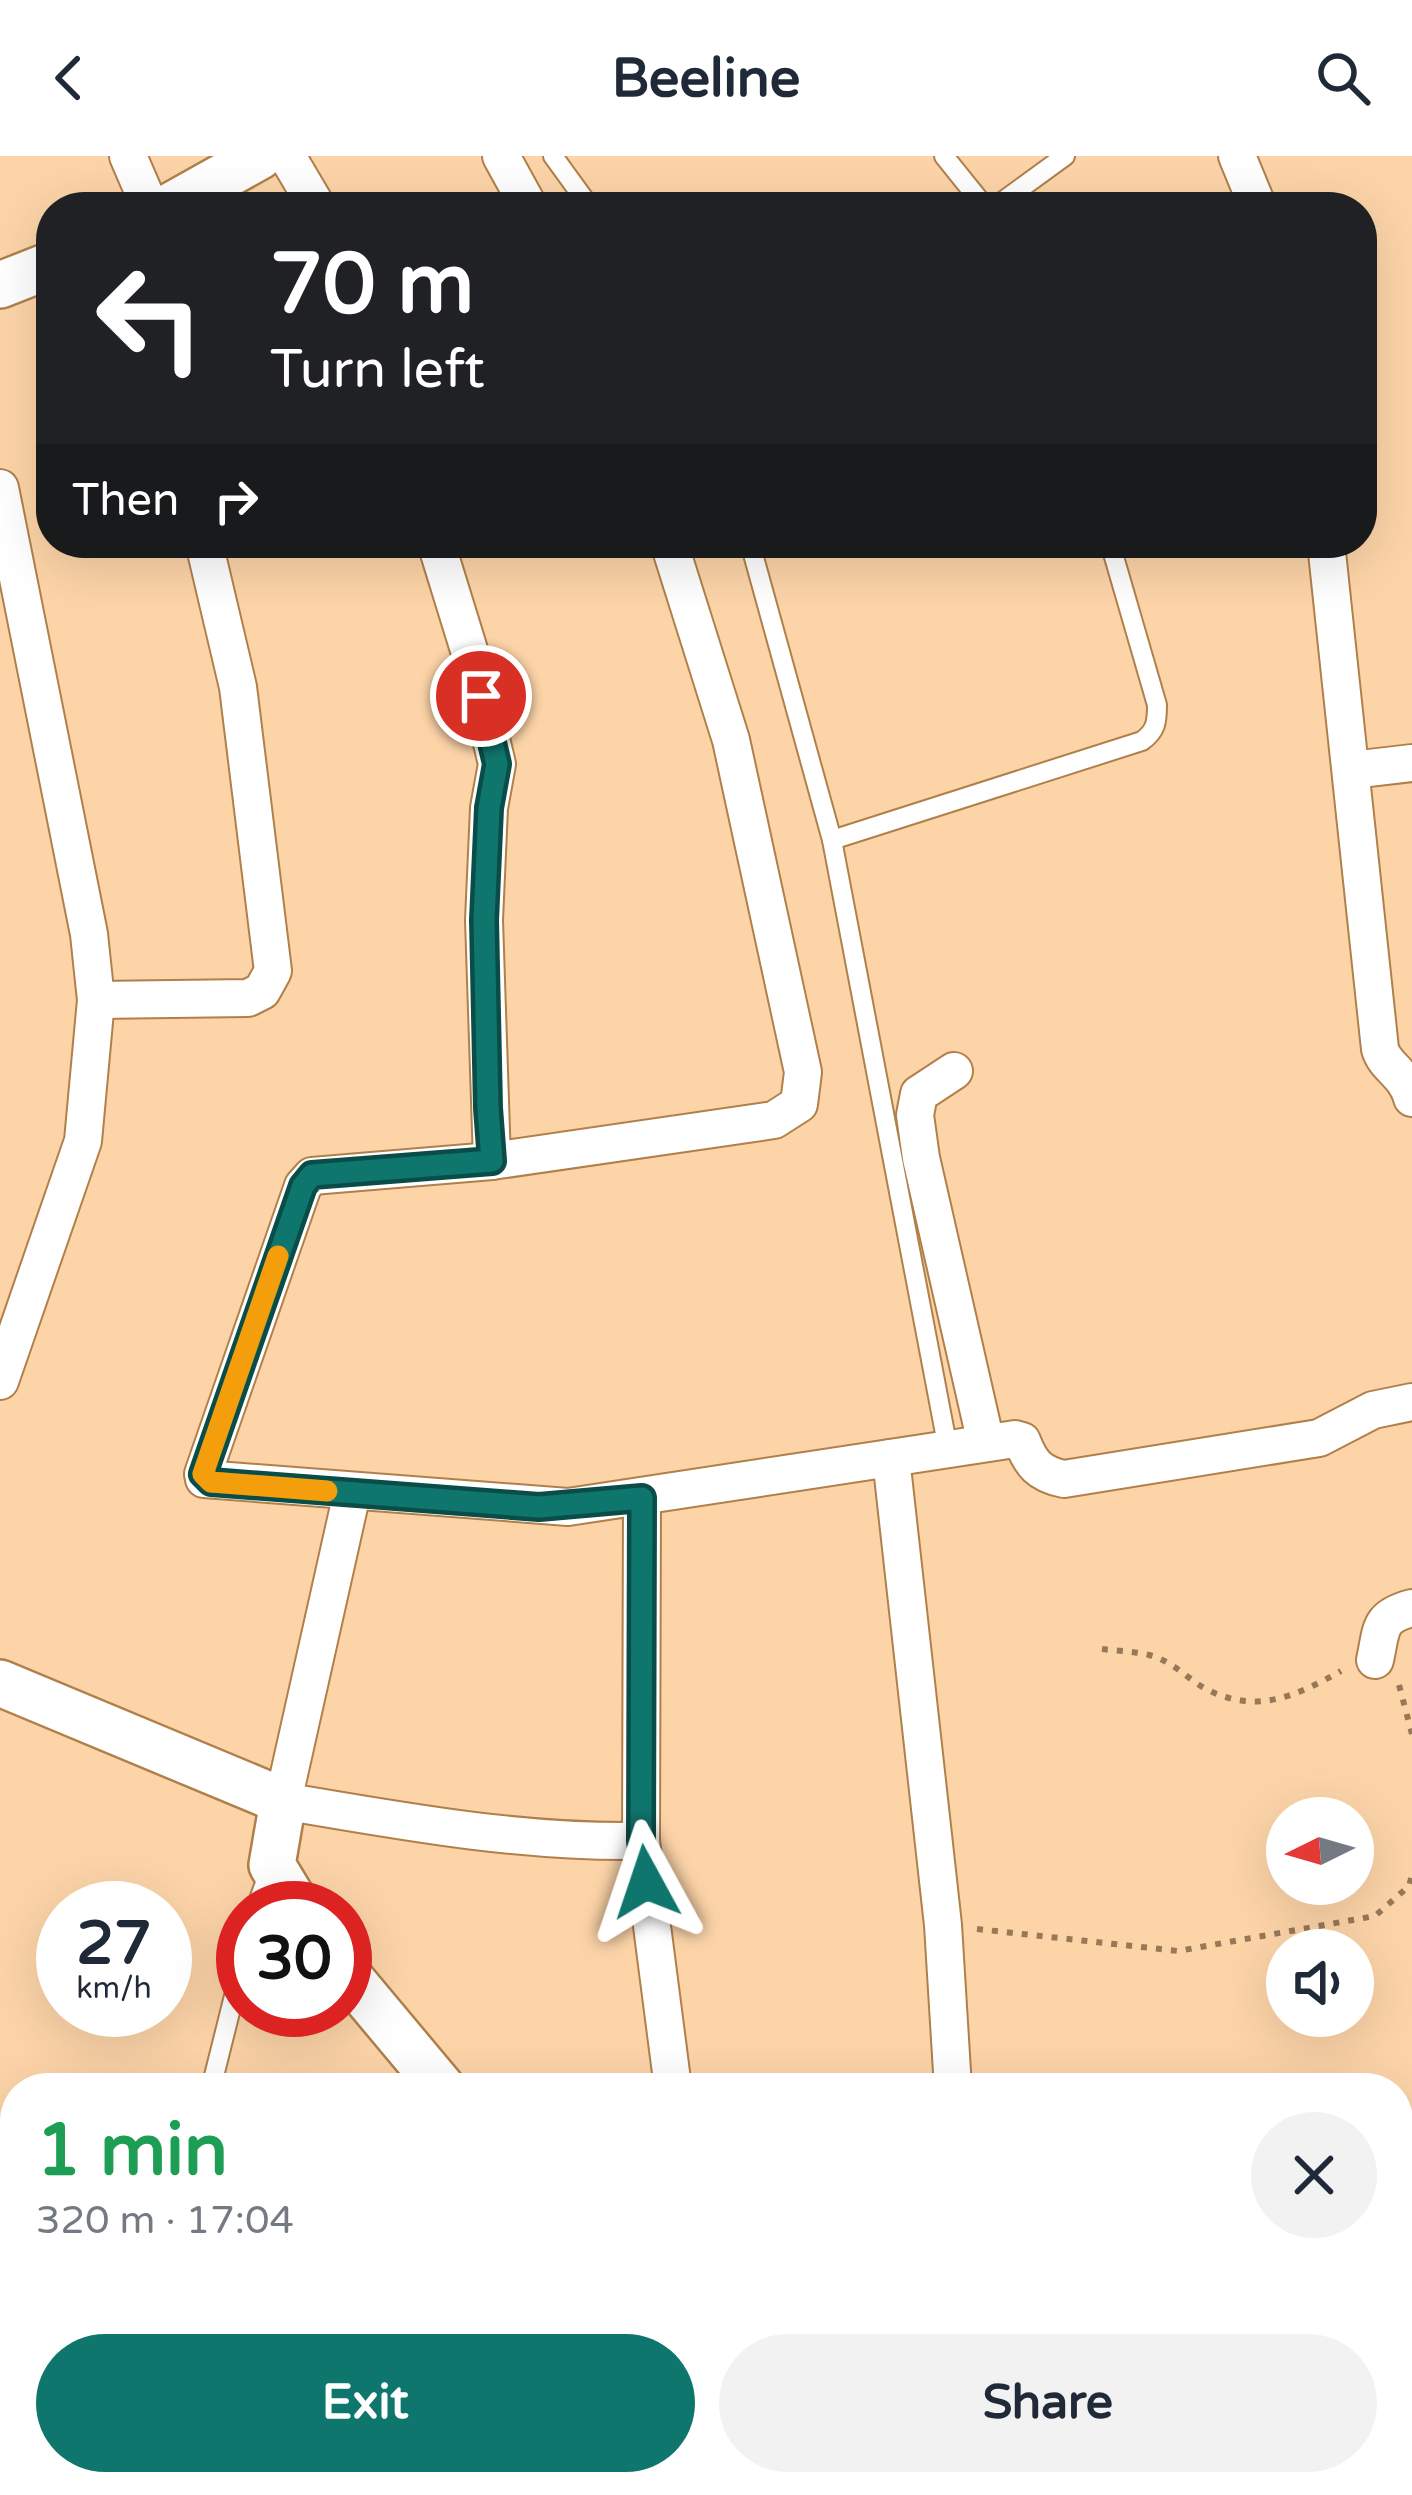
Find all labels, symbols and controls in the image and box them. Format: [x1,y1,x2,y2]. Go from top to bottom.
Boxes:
icon: back [36,45,102,111]
icon: search [1310,45,1376,111]
text: Beeline [612,46,800,111]
text: 70 m [270,235,474,336]
icon: left [72,240,228,396]
text: Turn left [270,337,485,402]
icon: right [203,468,269,534]
text: Then [72,474,179,528]
pin [430,645,532,747]
icon: arrive [448,663,514,729]
north arrow [1266,1797,1374,1905]
map controls [1266,1797,1374,2037]
position arrow [583,1819,709,1945]
speed limit sign: 30 [216,1881,372,2037]
text: 27 [76,1908,152,1980]
button: sound [1266,1929,1374,2037]
text: km/h [76,1970,152,2007]
text: 1 min [36,2108,228,2195]
button: close [1251,2112,1377,2238]
text: 320 m · 17:04 [36,2197,294,2244]
button: Exit [36,2334,695,2472]
button: Share [719,2334,1377,2472]

